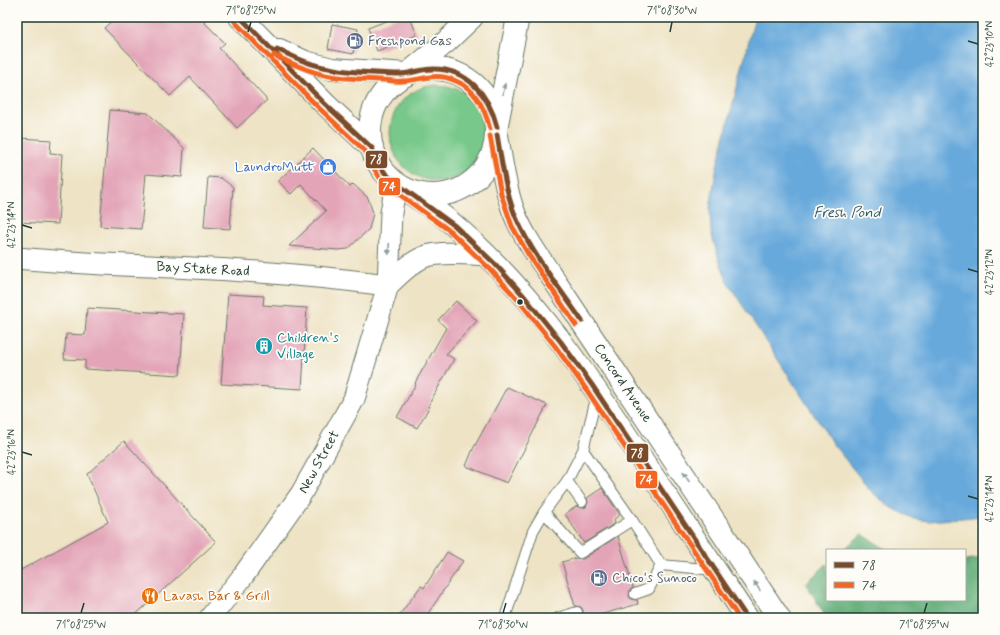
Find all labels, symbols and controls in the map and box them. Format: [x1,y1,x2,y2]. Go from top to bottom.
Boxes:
text: 71°08'25"W [226,4,276,18]
text: 71°08'30"W [647,4,697,18]
text: 42°23'10"N [983,21,997,67]
fuel station icon: Freshpond Gas [345,31,365,51]
place label: Freshpond Gas [368,32,452,50]
one-way arrow [501,82,507,95]
line badge: 78 [365,150,388,169]
text: 78 [370,153,382,167]
shop icon: LaundroMutt [318,157,338,177]
place label: LaundroMutt [235,158,316,176]
line badge: 74 [378,177,401,196]
text: 74 [382,180,396,194]
text: 42°23'14"N [5,201,19,248]
water label: Fresh Pond [813,203,882,223]
one-way arrow [386,243,393,255]
text: 42°23'12"N [983,249,997,295]
street label: Bay State Road [156,258,250,280]
unlabelled marker [515,297,525,307]
place label: Children's Village [277,329,339,363]
building icon: Children's Village [254,336,274,356]
street label: Concord Avenue [590,340,656,426]
street label: New Street [294,427,344,497]
text: 42°23'16"N [5,429,19,475]
line badge: 78 [626,443,649,463]
text: 78 [631,447,643,461]
line badge: 74 [635,470,658,489]
one-way arrow [682,472,690,482]
text: 74 [639,473,653,487]
text: 42°23'14"N [983,475,997,522]
legend [826,549,966,601]
text: 78 [862,558,876,574]
fuel station icon: Chico's Sunoco [589,568,609,588]
place label: Chico's Sunoco [612,569,697,587]
text: 74 [862,578,877,594]
one-way arrow [753,580,761,591]
restaurant icon: Lavash Bar & Grill [140,586,160,606]
place label: Lavash Bar & Grill [163,587,270,605]
text: 71°08'25"W [56,618,106,632]
text: 71°08'30"W [478,618,528,632]
text: 71°08'35"W [899,618,949,632]

